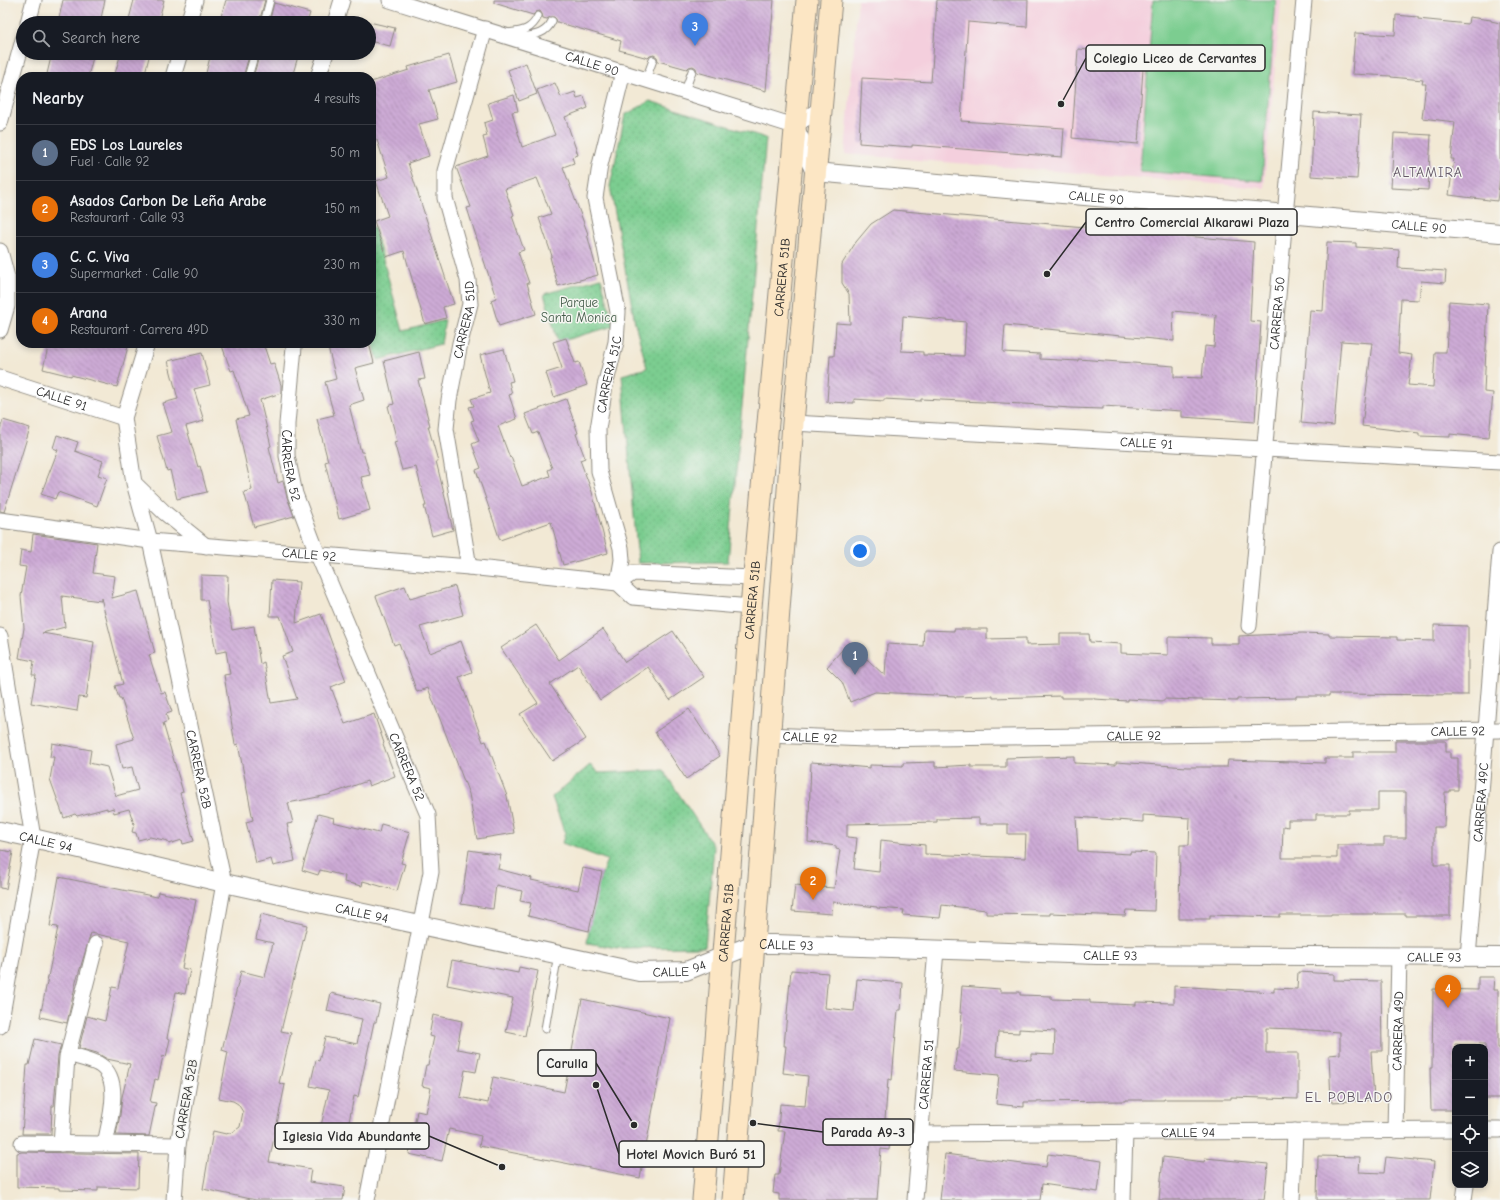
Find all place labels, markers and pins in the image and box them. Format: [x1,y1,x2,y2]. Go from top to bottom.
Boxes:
pin: 3 [682,13,708,46]
callout: Colegio Liceo de Cervantes [1086,45,1265,71]
callout: Centro Comercial Alkarawi Plaza [1086,209,1297,235]
pin: 1 [842,642,868,675]
pin: 2 [800,867,826,900]
pin: 4 [1435,975,1461,1008]
callout: Carulla [538,1050,596,1076]
callout: Parada A9-3 [823,1119,913,1145]
callout: Iglesia Vida Abundante [275,1123,429,1149]
callout: Hotel Movich Buró 51 [619,1141,764,1167]

